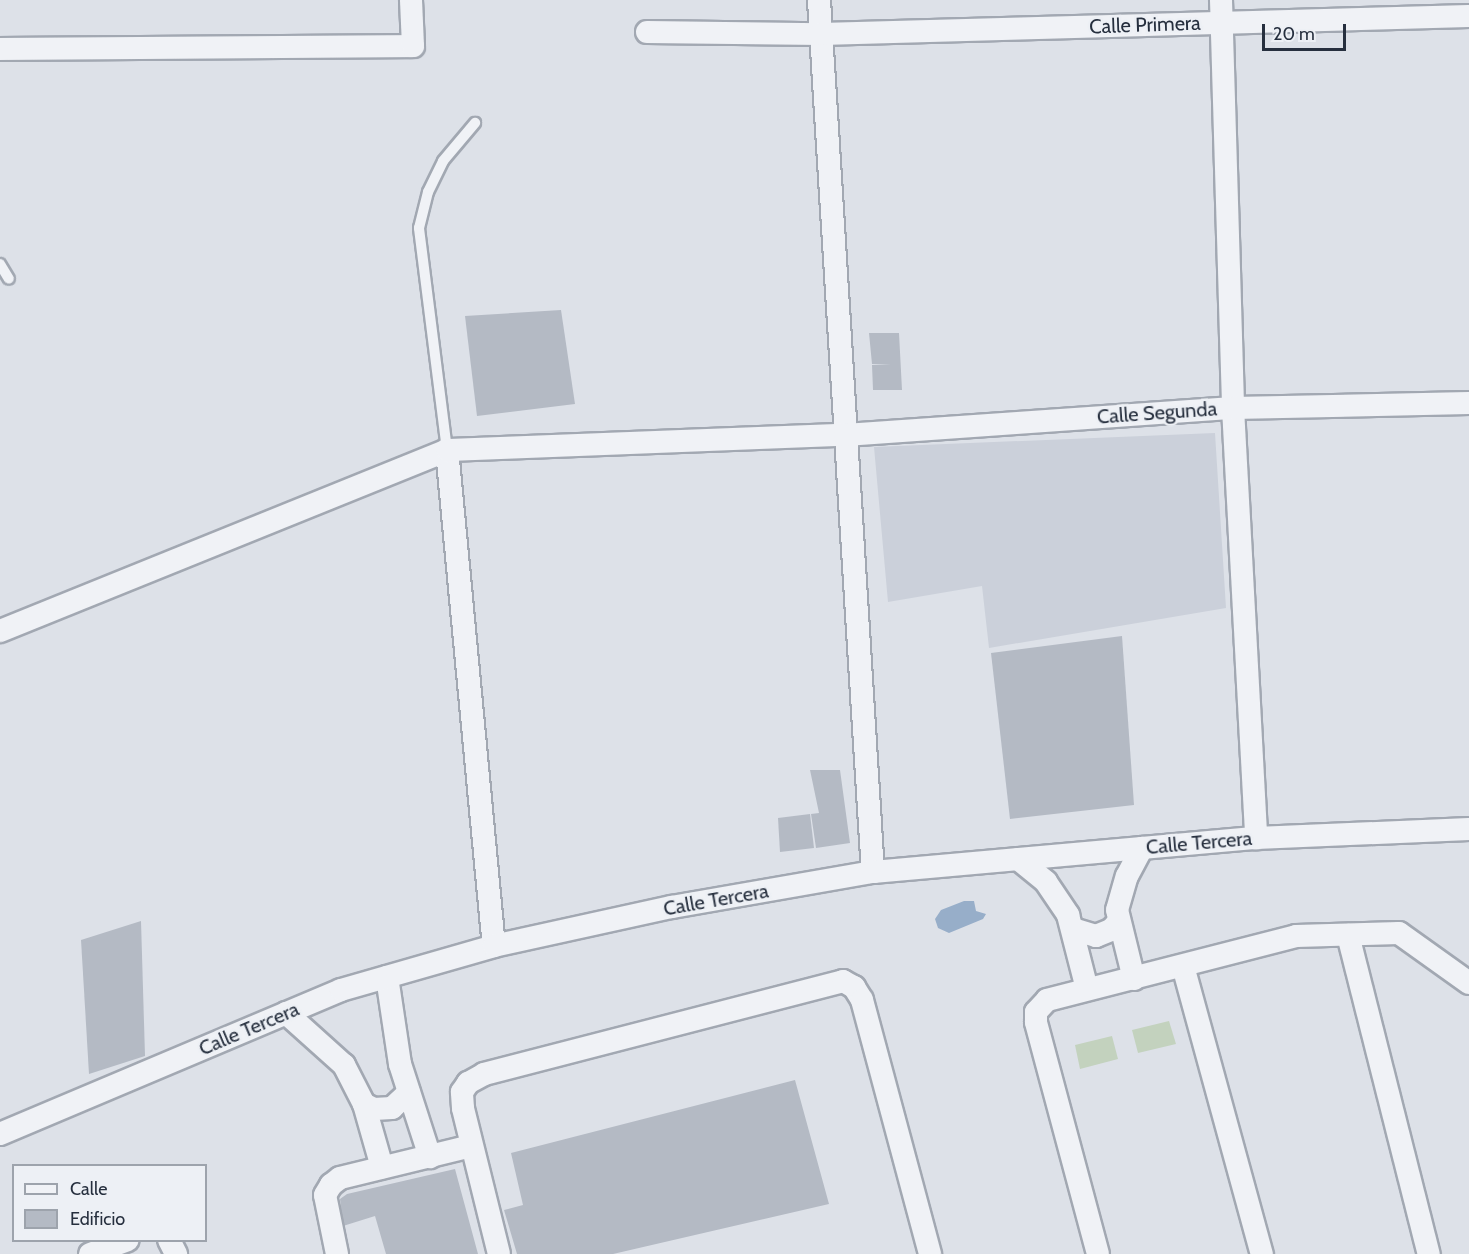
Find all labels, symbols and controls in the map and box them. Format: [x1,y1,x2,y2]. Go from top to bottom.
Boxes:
street label: Calle Primera [1089,11,1201,39]
scale bar [1265,12,1349,50]
text: 20 m [1273,23,1315,45]
street label: Calle Segunda [1096,397,1218,429]
street label: Calle Tercera [1145,826,1253,860]
street label: Calle Tercera [662,879,770,921]
street label: Calle Tercera [195,997,303,1061]
legend [12,1164,207,1242]
text: Calle [70,1178,107,1200]
text: Edificio [70,1208,125,1230]

